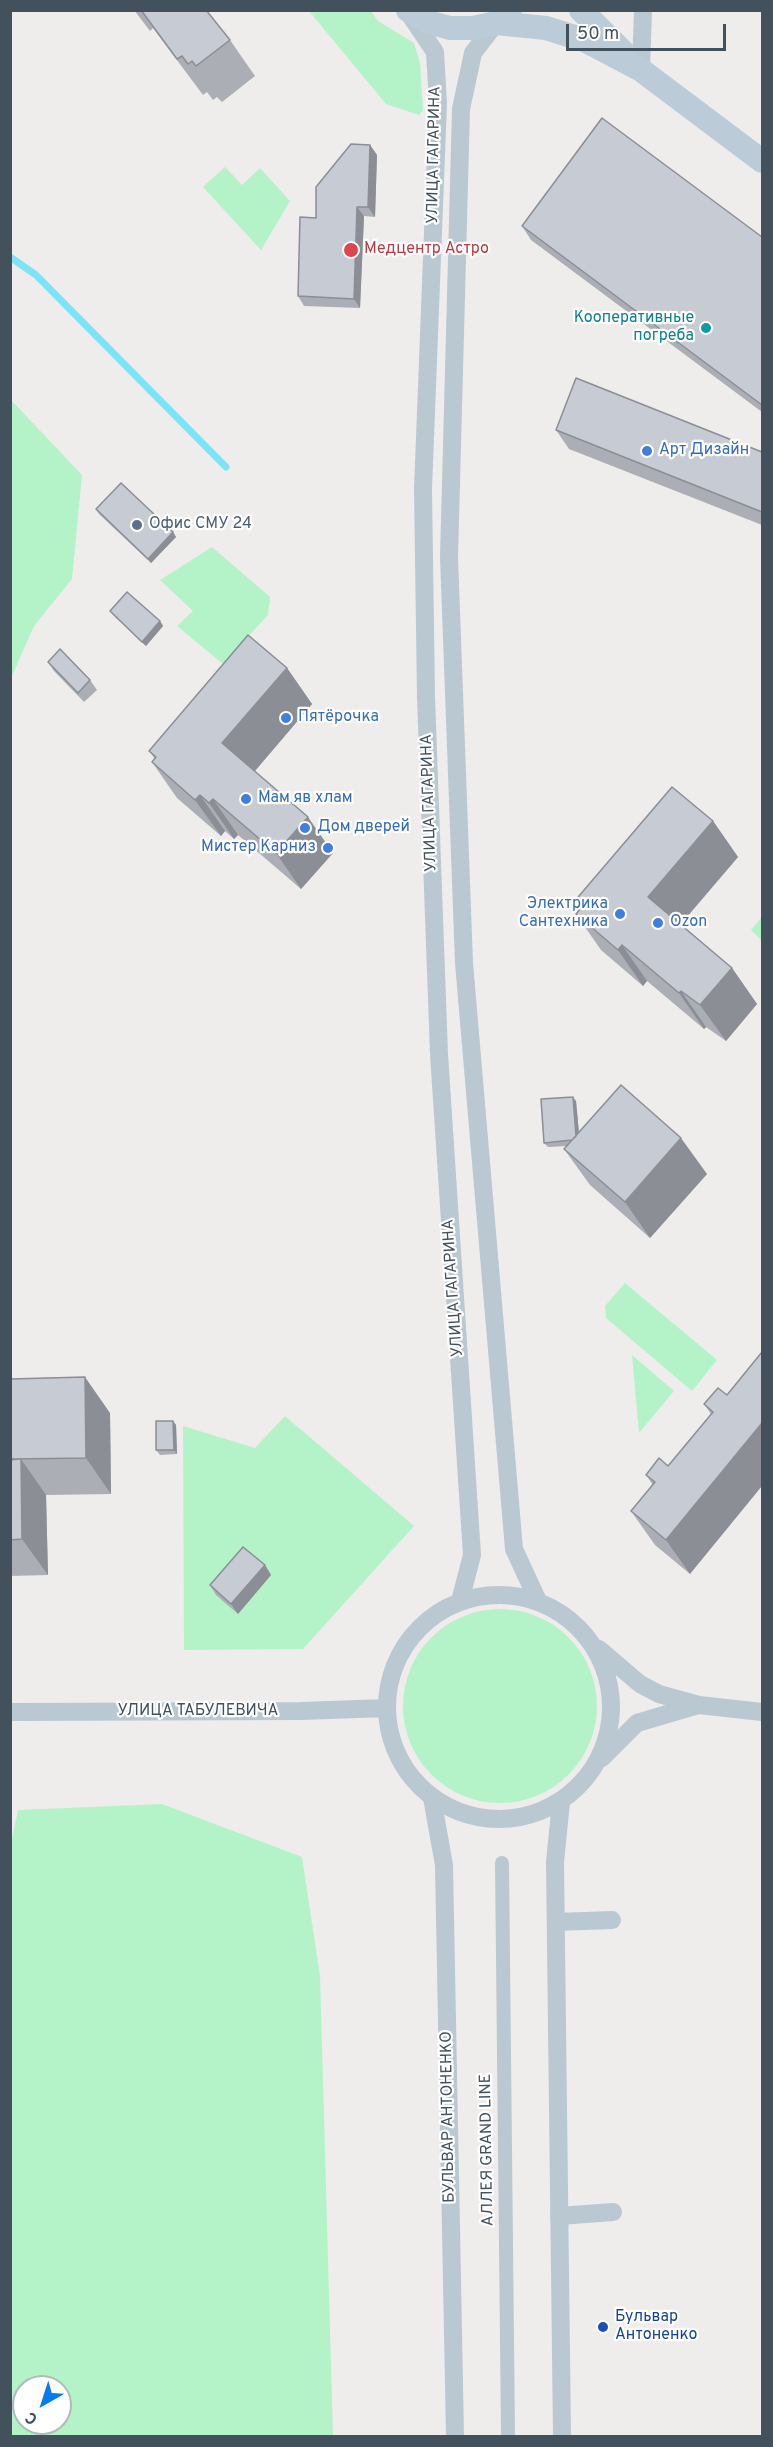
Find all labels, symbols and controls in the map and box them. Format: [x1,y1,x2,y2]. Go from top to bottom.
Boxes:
scale bar [569,12,730,50]
text: 50 m [577,23,619,46]
street label: УЛИЦА ГАГАРИНА [424,86,446,224]
place label: Медцентр Астро [364,240,489,260]
marker: Медцентр Астро [342,241,360,259]
place label: Кооперативные погреба [574,309,694,347]
marker: Кооперативные погреба [699,321,713,335]
place label: Арт Дизайн [659,441,749,461]
marker: Арт Дизайн [640,444,654,458]
place label: Офис СМУ 24 [149,515,252,535]
marker: Офис СМУ 24 [130,518,144,532]
place label: Пятёрочка [298,708,379,728]
marker: Пятёрочка [279,711,293,725]
street label: УЛИЦА ГАГАРИНА [418,734,442,872]
place label: Мам яв хлам [258,789,353,809]
marker: Мам яв хлам [239,792,253,806]
place label: Дом дверей [317,818,410,838]
marker: Дом дверей [298,821,312,835]
place label: Мистер Карниз [201,838,316,858]
marker: Мистер Карниз [321,841,335,855]
place label: Электрика Сантехника [519,895,608,933]
marker: Электрика Сантехника [613,907,627,921]
place label: Ozon [670,913,707,933]
marker: Ozon [651,916,665,930]
street label: УЛИЦА ГАГАРИНА [440,1218,468,1358]
street label: УЛИЦА ТАБУЛЕВИЧА [118,1702,278,1722]
street label: БУЛЬВАР АНТОНЕНКО [438,2031,460,2203]
street label: АЛЛЕЯ GRAND LINE [477,2074,499,2226]
place label: Бульвар Антоненко [615,2308,697,2346]
marker: Бульвар Антоненко [596,2320,610,2334]
north arrow [12,2375,72,2435]
text: С [22,2406,42,2428]

